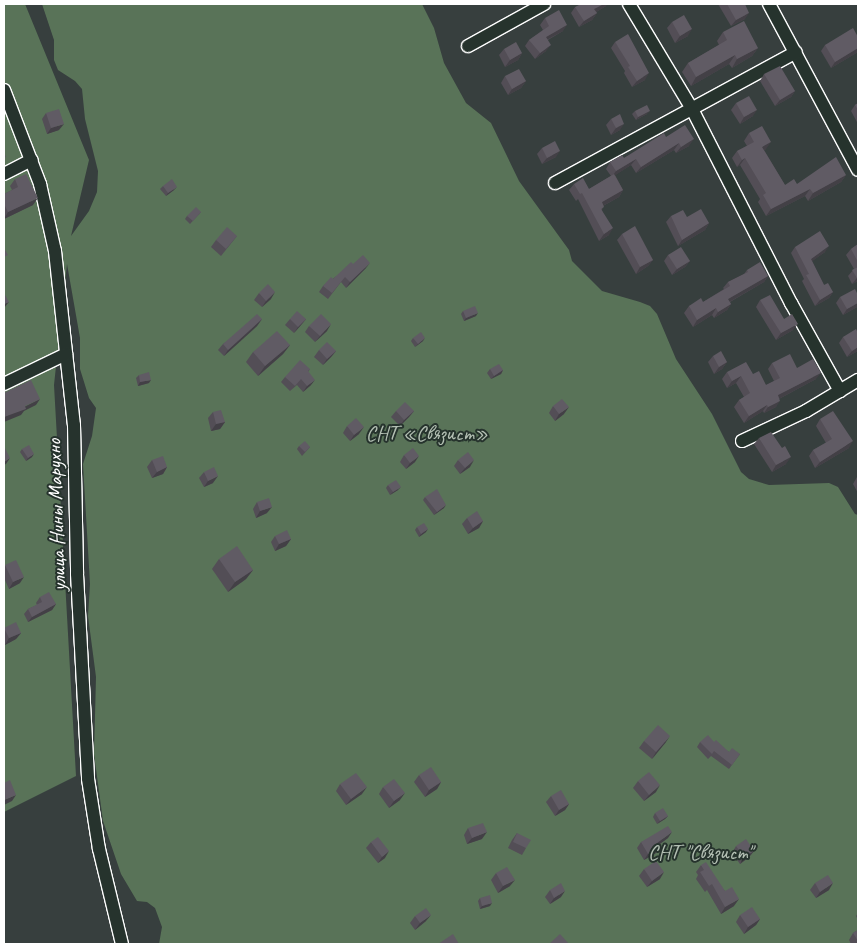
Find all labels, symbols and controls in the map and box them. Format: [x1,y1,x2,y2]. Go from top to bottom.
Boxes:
park label: СНТ «Связист» [366,420,488,446]
street label: улица Нины Марухно [41,438,71,592]
park label: СНТ "Связист" [648,839,752,865]

